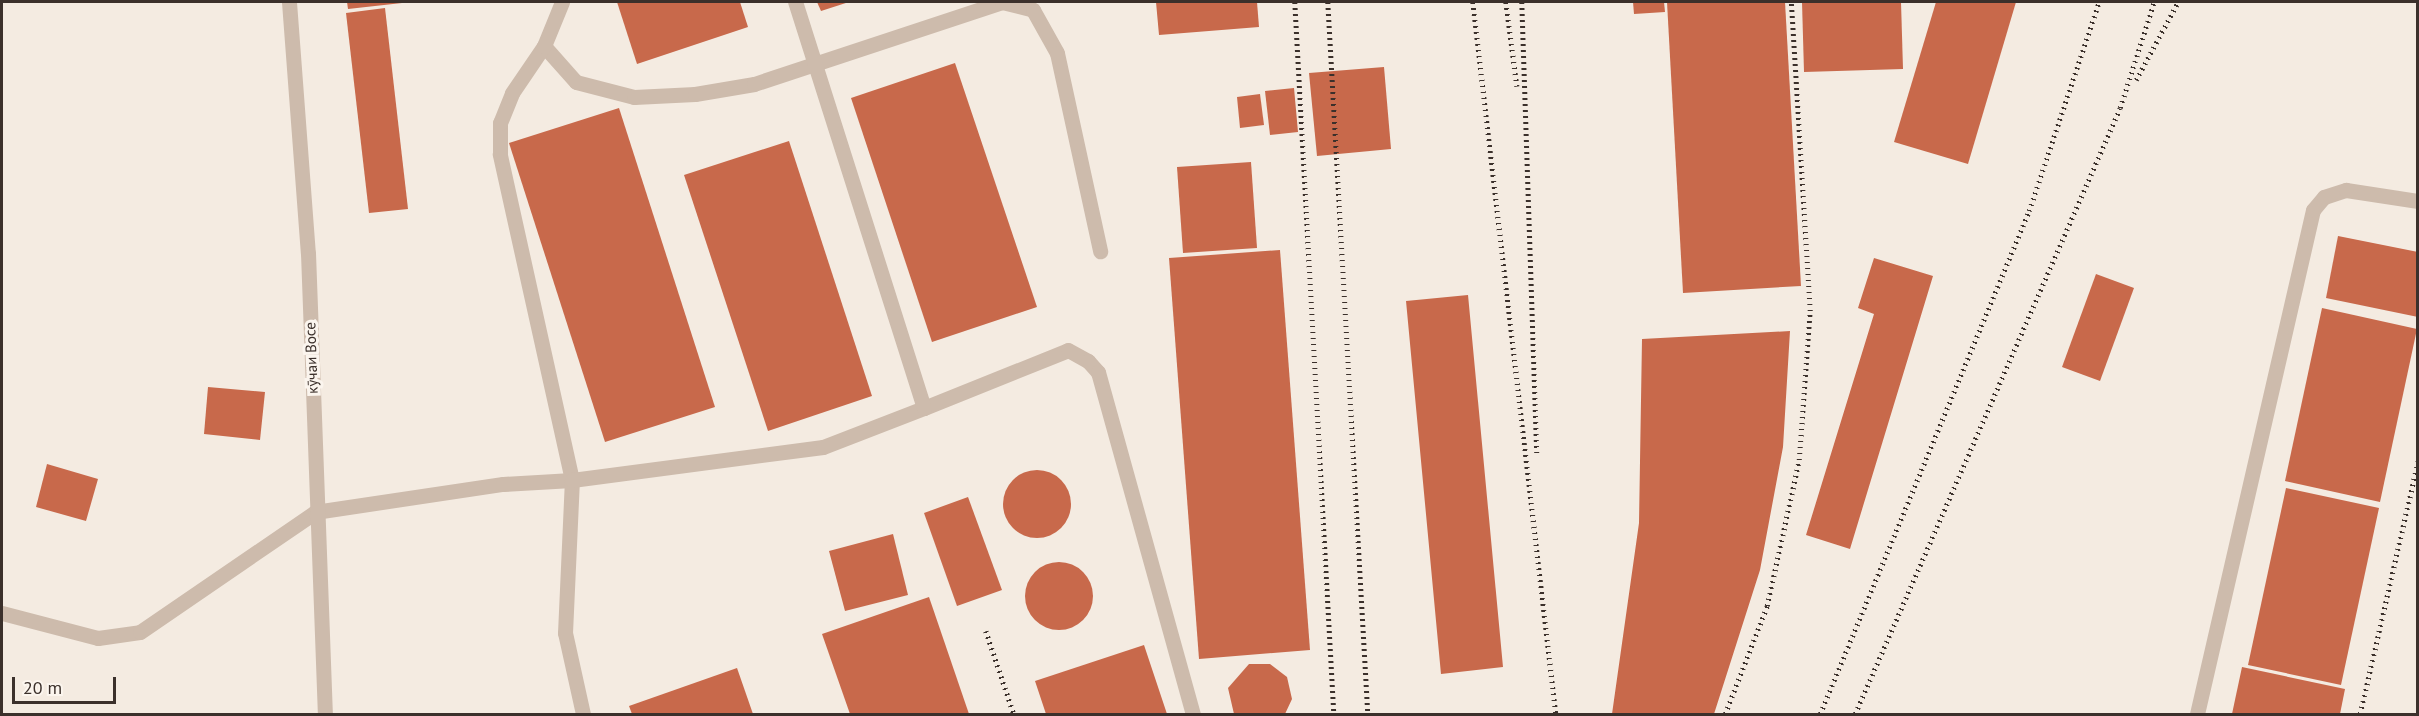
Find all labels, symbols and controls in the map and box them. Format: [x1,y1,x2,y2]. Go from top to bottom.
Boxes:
street label: кӯчаи Восе [301,322,321,394]
scale bar [15,665,118,703]
text: 20 m [23,676,62,699]

